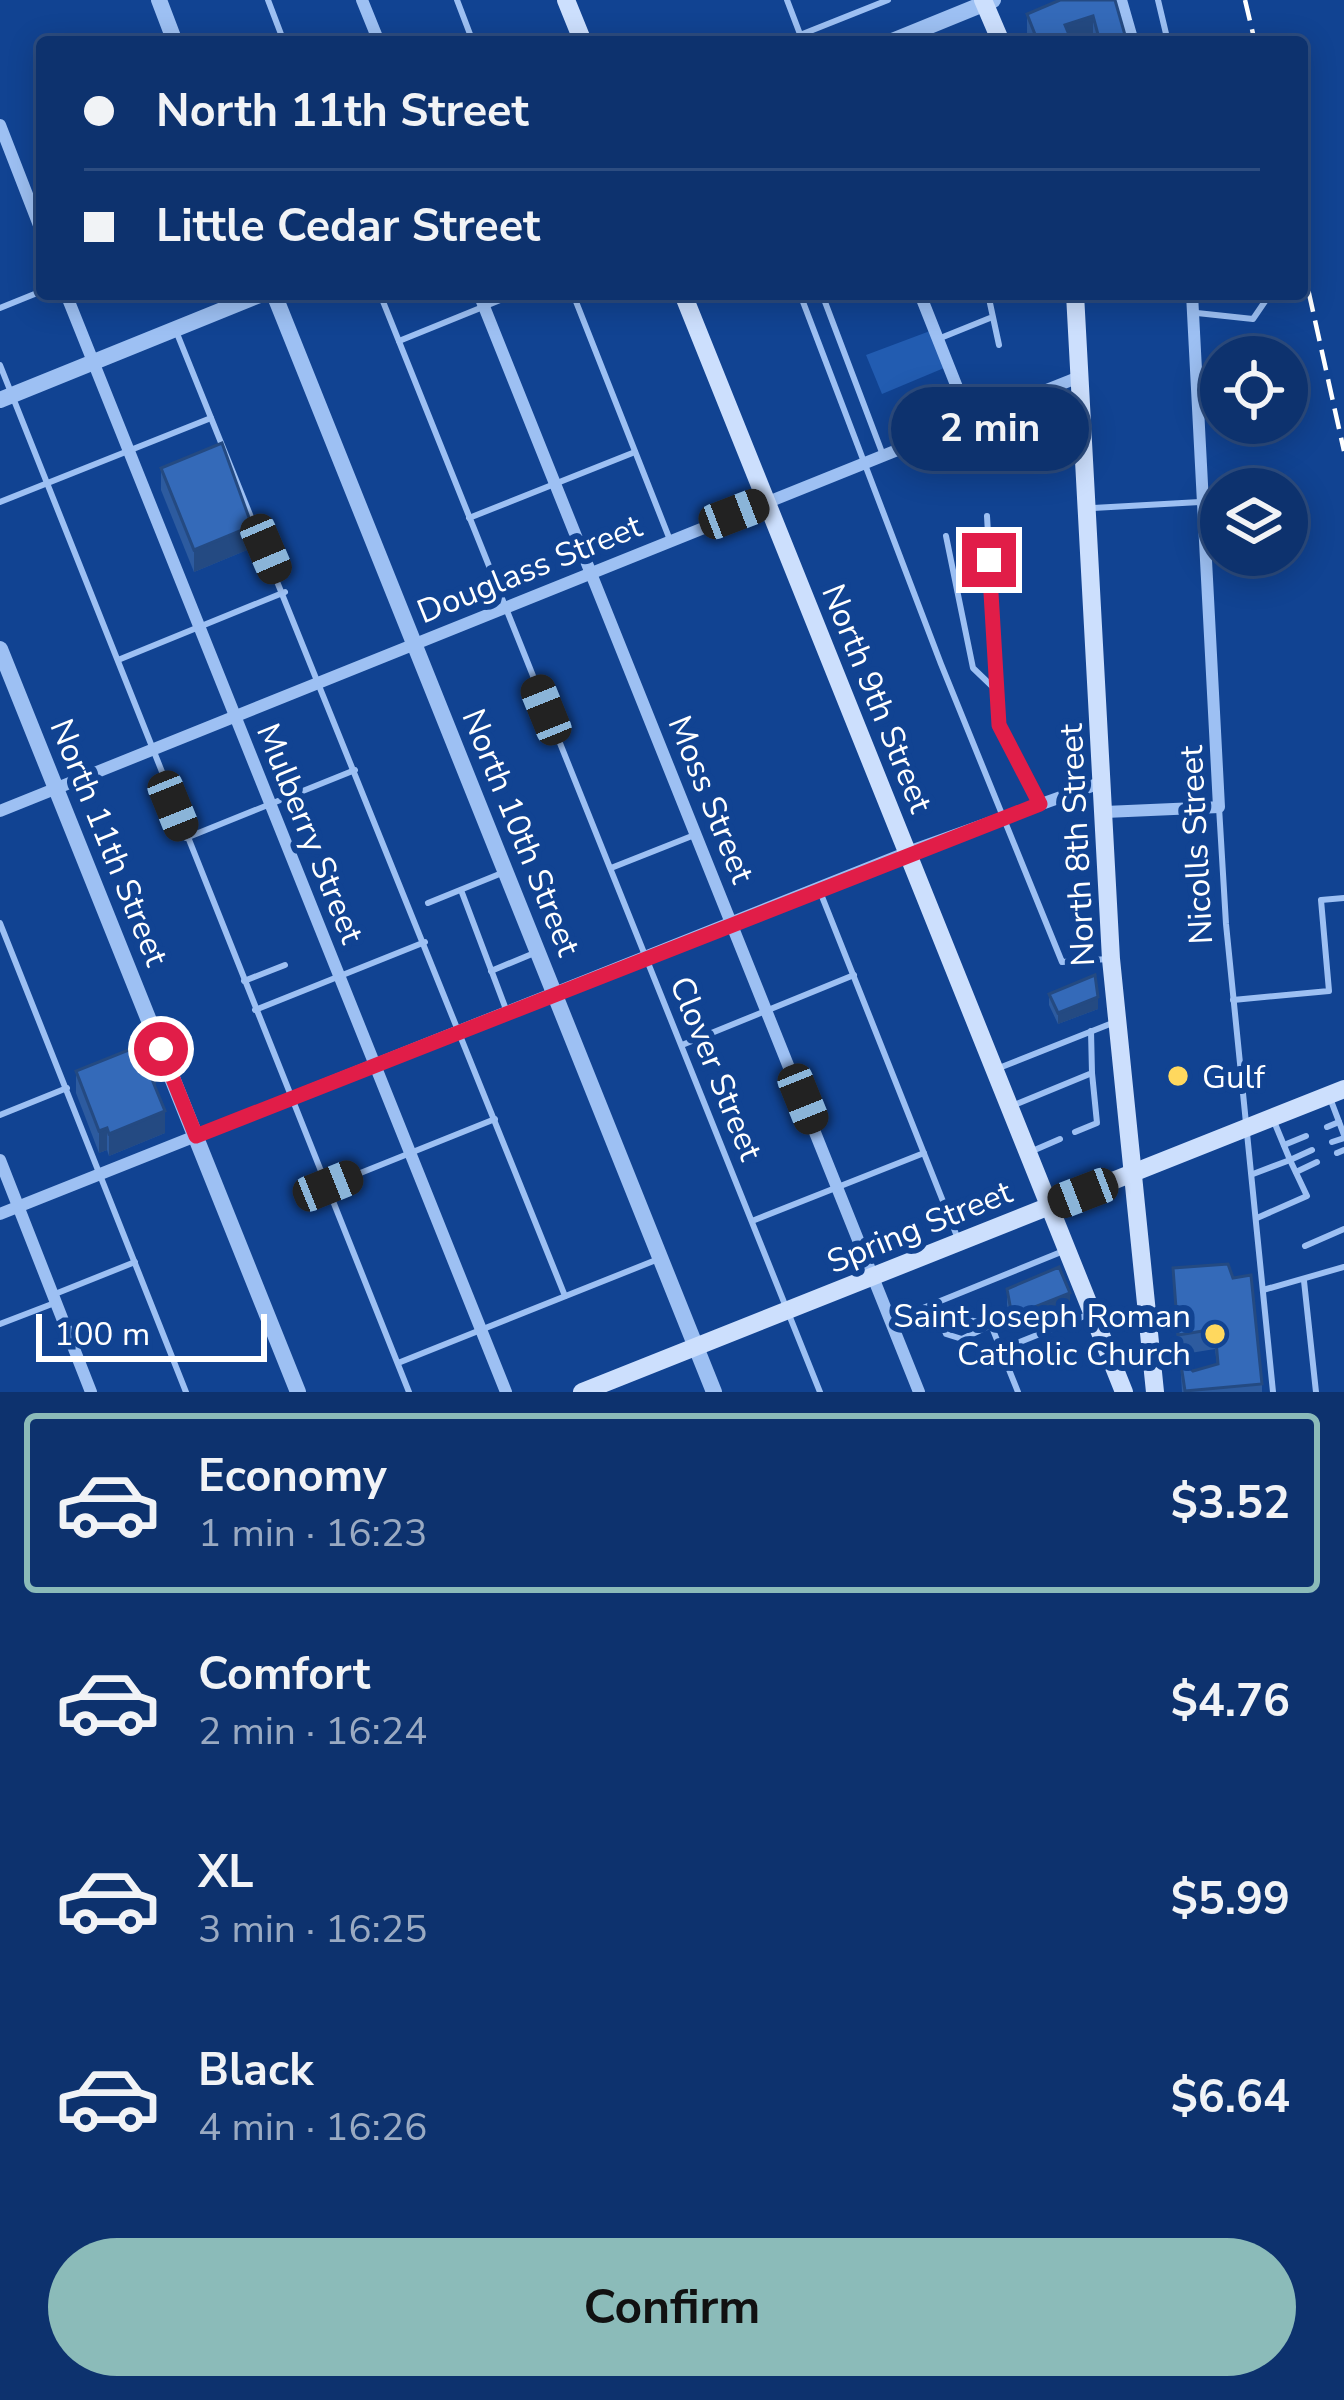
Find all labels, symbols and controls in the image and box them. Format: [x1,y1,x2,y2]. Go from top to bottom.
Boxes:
text: North 11th Street [156,81,529,142]
text: Little Cedar Street [156,196,540,257]
map controls [1200,336,1308,576]
button: locate [1200,336,1308,444]
callout: 2 min [890,386,1088,470]
text: 2 min [940,402,1040,455]
button: layers [1200,468,1308,576]
car [694,484,774,544]
street label: Douglass Street [411,504,649,635]
car [235,509,297,589]
route end [962,533,1016,587]
street label: North 9th Street [810,578,943,820]
car [516,670,576,750]
street label: North 10th Street [451,702,591,963]
street label: Moss Street [657,709,765,890]
street label: North 11th Street [39,712,179,973]
street label: Mulberry Street [245,717,374,951]
street label: North 8th Street [1049,722,1106,967]
street label: Nicolls Street [1169,744,1224,946]
car [143,766,203,846]
street label: Clover Street [658,970,773,1168]
route start [134,1022,188,1076]
place label: Gulf [1202,1055,1266,1100]
car [773,1059,833,1139]
marker: Gulf [1165,1063,1191,1089]
car [288,1156,368,1216]
car [1043,1163,1123,1223]
street label: Spring Street [820,1170,1019,1285]
place label: Saint Joseph Roman Catholic Church [893,1294,1191,1377]
scale bar [36,1308,267,1361]
text: 100 m [54,1312,150,1357]
marker: Saint Joseph Roman Catholic Church [1202,1321,1228,1347]
text: Economy [198,1446,387,1507]
icon: car [54,1449,162,1557]
text: $3.52 [1171,1473,1290,1534]
text: 1 min · 16:23 [198,1507,427,1560]
text: Comfort [198,1644,370,1705]
icon: car [54,1647,162,1755]
text: $4.76 [1171,1671,1290,1732]
text: 2 min · 16:24 [198,1705,427,1758]
text: XL [198,1842,254,1903]
icon: car [54,1845,162,1953]
text: $5.99 [1171,1869,1290,1930]
text: 3 min · 16:25 [198,1903,427,1956]
text: Black [198,2040,313,2101]
icon: car [54,2043,162,2151]
text: $6.64 [1171,2067,1290,2128]
text: 4 min · 16:26 [198,2101,427,2154]
button: Confirm [48,2238,1296,2376]

